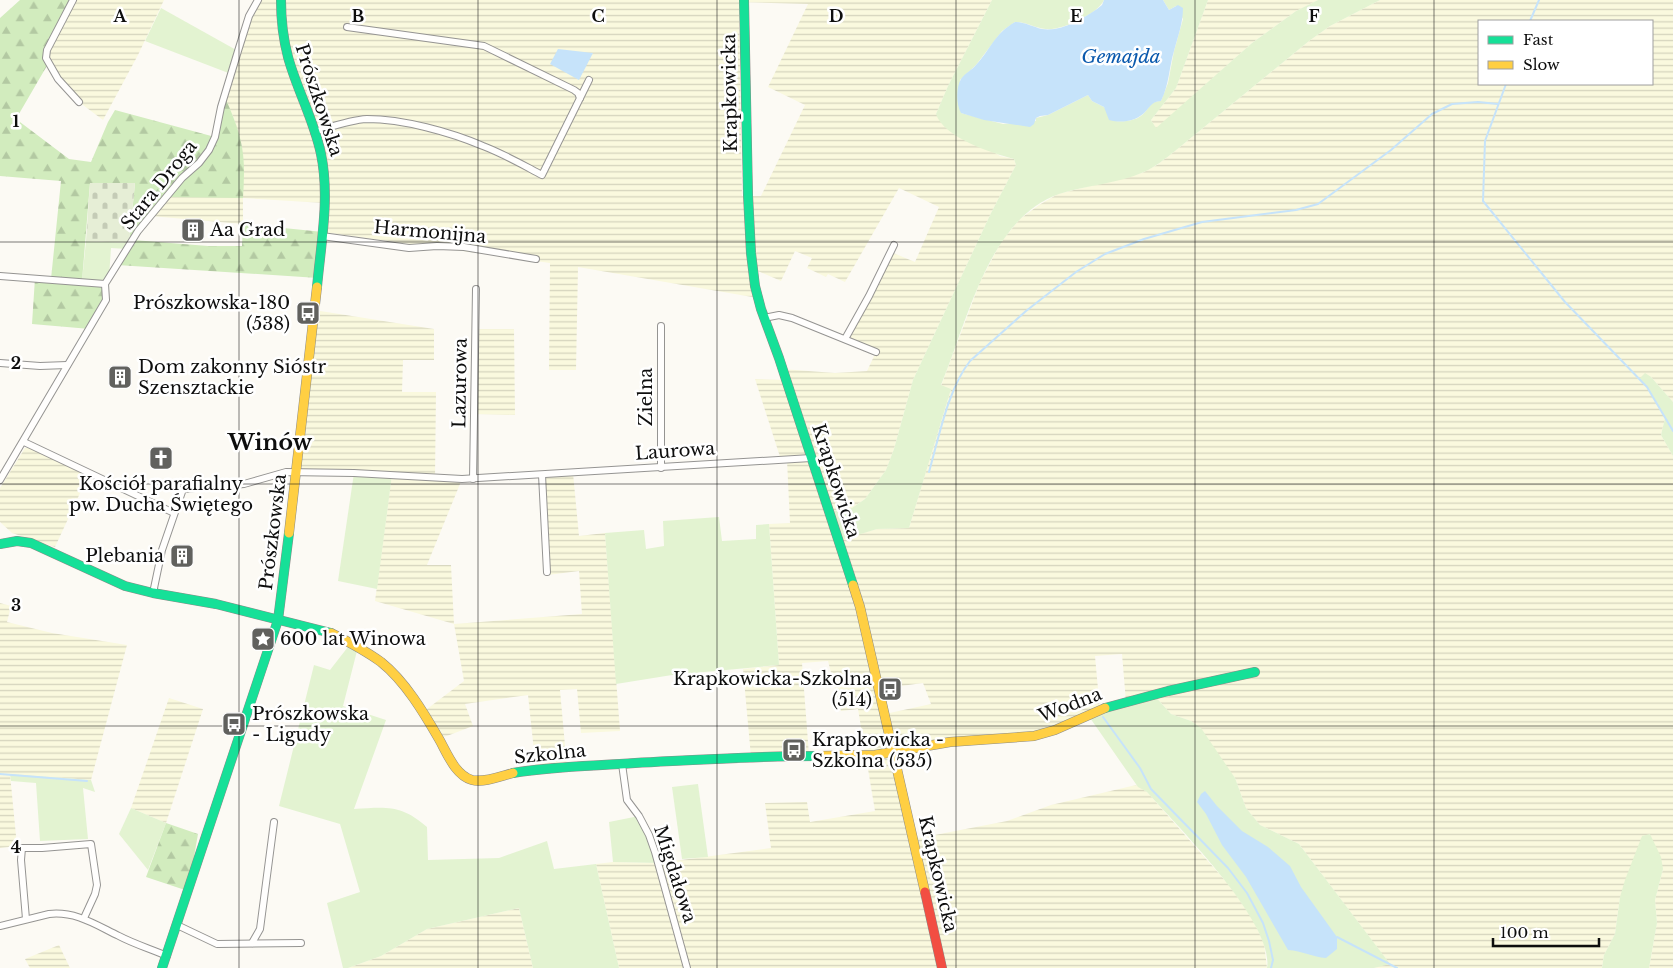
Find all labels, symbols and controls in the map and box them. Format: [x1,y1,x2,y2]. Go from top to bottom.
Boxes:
text: A [113,6,128,26]
text: B [352,6,365,26]
text: C [591,6,605,26]
text: D [829,6,843,26]
text: E [1070,6,1082,26]
text: F [1308,6,1320,26]
legend [1478,20,1653,85]
text: Fast [1523,30,1554,49]
street label: Krapkowicka [718,33,742,153]
street label: Prószkowska [290,41,348,159]
water label: Gemajda [1081,45,1161,68]
text: Slow [1523,55,1560,74]
text: 1 [13,111,20,131]
street label: Stara Droga [116,136,202,234]
street label: Harmonijna [373,216,487,248]
building icon: Aa Grad [180,217,206,243]
place label: Aa Grad [209,219,285,241]
place label: Prószkowska-180 (538) [133,292,290,335]
bus stop icon: Prószkowska-180 (538) [295,300,321,326]
street label: Lazurowa [448,338,472,428]
text: 2 [11,353,21,373]
place label: Dom zakonny Sióstr Szensztackie [138,356,326,399]
building icon: Dom zakonny Sióstr Szensztackie [107,364,133,390]
street label: Zielna [635,368,657,426]
street label: Krapkowicka [807,421,865,541]
district label: Winów [227,429,313,456]
street label: Laurowa [634,437,716,465]
church icon: Kościół parafialny pw. Ducha Świętego [148,445,174,471]
place label: Kościół parafialny pw. Ducha Świętego [69,473,253,516]
street label: Prószkowska [255,473,291,591]
building icon: Plebania [169,543,195,569]
place label: Plebania [85,545,164,567]
text: 3 [11,595,21,615]
place icon: 600 lat Winowa [250,626,276,652]
place label: 600 lat Winowa [280,628,426,650]
place label: Krapkowicka-Szkolna (514) [673,668,872,711]
bus stop icon: Krapkowicka-Szkolna (514) [877,676,903,702]
street label: Wodna [1034,683,1105,727]
place label: Prószkowska - Ligudy [252,703,369,746]
bus stop icon: Prószkowska - Ligudy [221,711,247,737]
place label: Krapkowicka - Szkolna (535) [812,729,944,772]
bus stop icon: Krapkowicka - Szkolna (535) [781,737,807,763]
street label: Szkolna [513,739,587,769]
street label: Krapkowicka [914,814,962,934]
street label: Migdałowa [649,823,701,925]
text: 4 [11,837,21,857]
scale bar [1493,916,1599,948]
text: 100 m [1500,923,1549,942]

